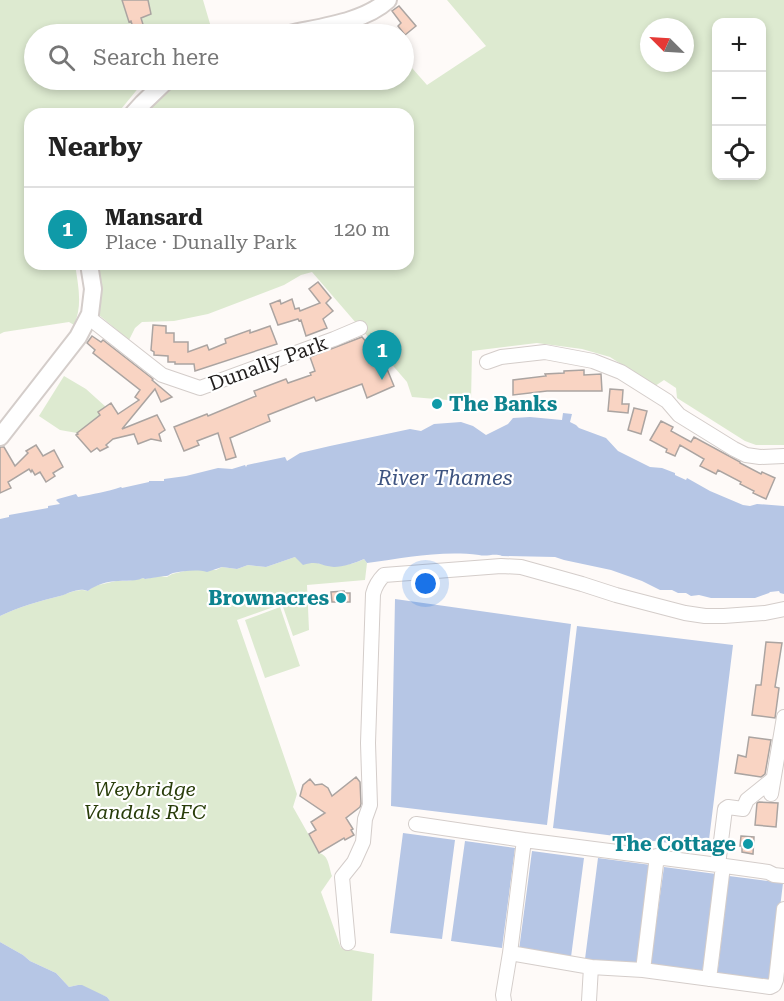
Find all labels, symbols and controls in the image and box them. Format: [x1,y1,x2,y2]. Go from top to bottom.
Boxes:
north arrow [640,18,694,72]
map controls [712,18,766,180]
button: + [712,18,766,72]
search box [24,24,414,90]
icon: search [45,41,78,74]
text: Search here [93,45,219,70]
button: − [712,72,766,126]
button: locate [712,126,766,180]
text: Nearby [48,132,142,162]
text: Mansard [105,205,203,230]
text: 1 [62,217,73,241]
text: 120 m [333,217,390,241]
text: Place · Dunally Park [105,230,297,254]
street label: Dunally Park [205,330,331,396]
pin: 1 [362,330,401,380]
place label: The Banks [449,392,557,416]
marker: The Banks [430,397,444,411]
water label: River Thames [376,466,513,490]
your location [411,569,440,598]
place label: Brownacres [208,586,329,610]
marker: Brownacres [334,591,348,605]
park label: Weybridge Vandals RFC [84,777,206,824]
place label: The Cottage [612,832,736,856]
marker: The Cottage [741,837,755,851]

